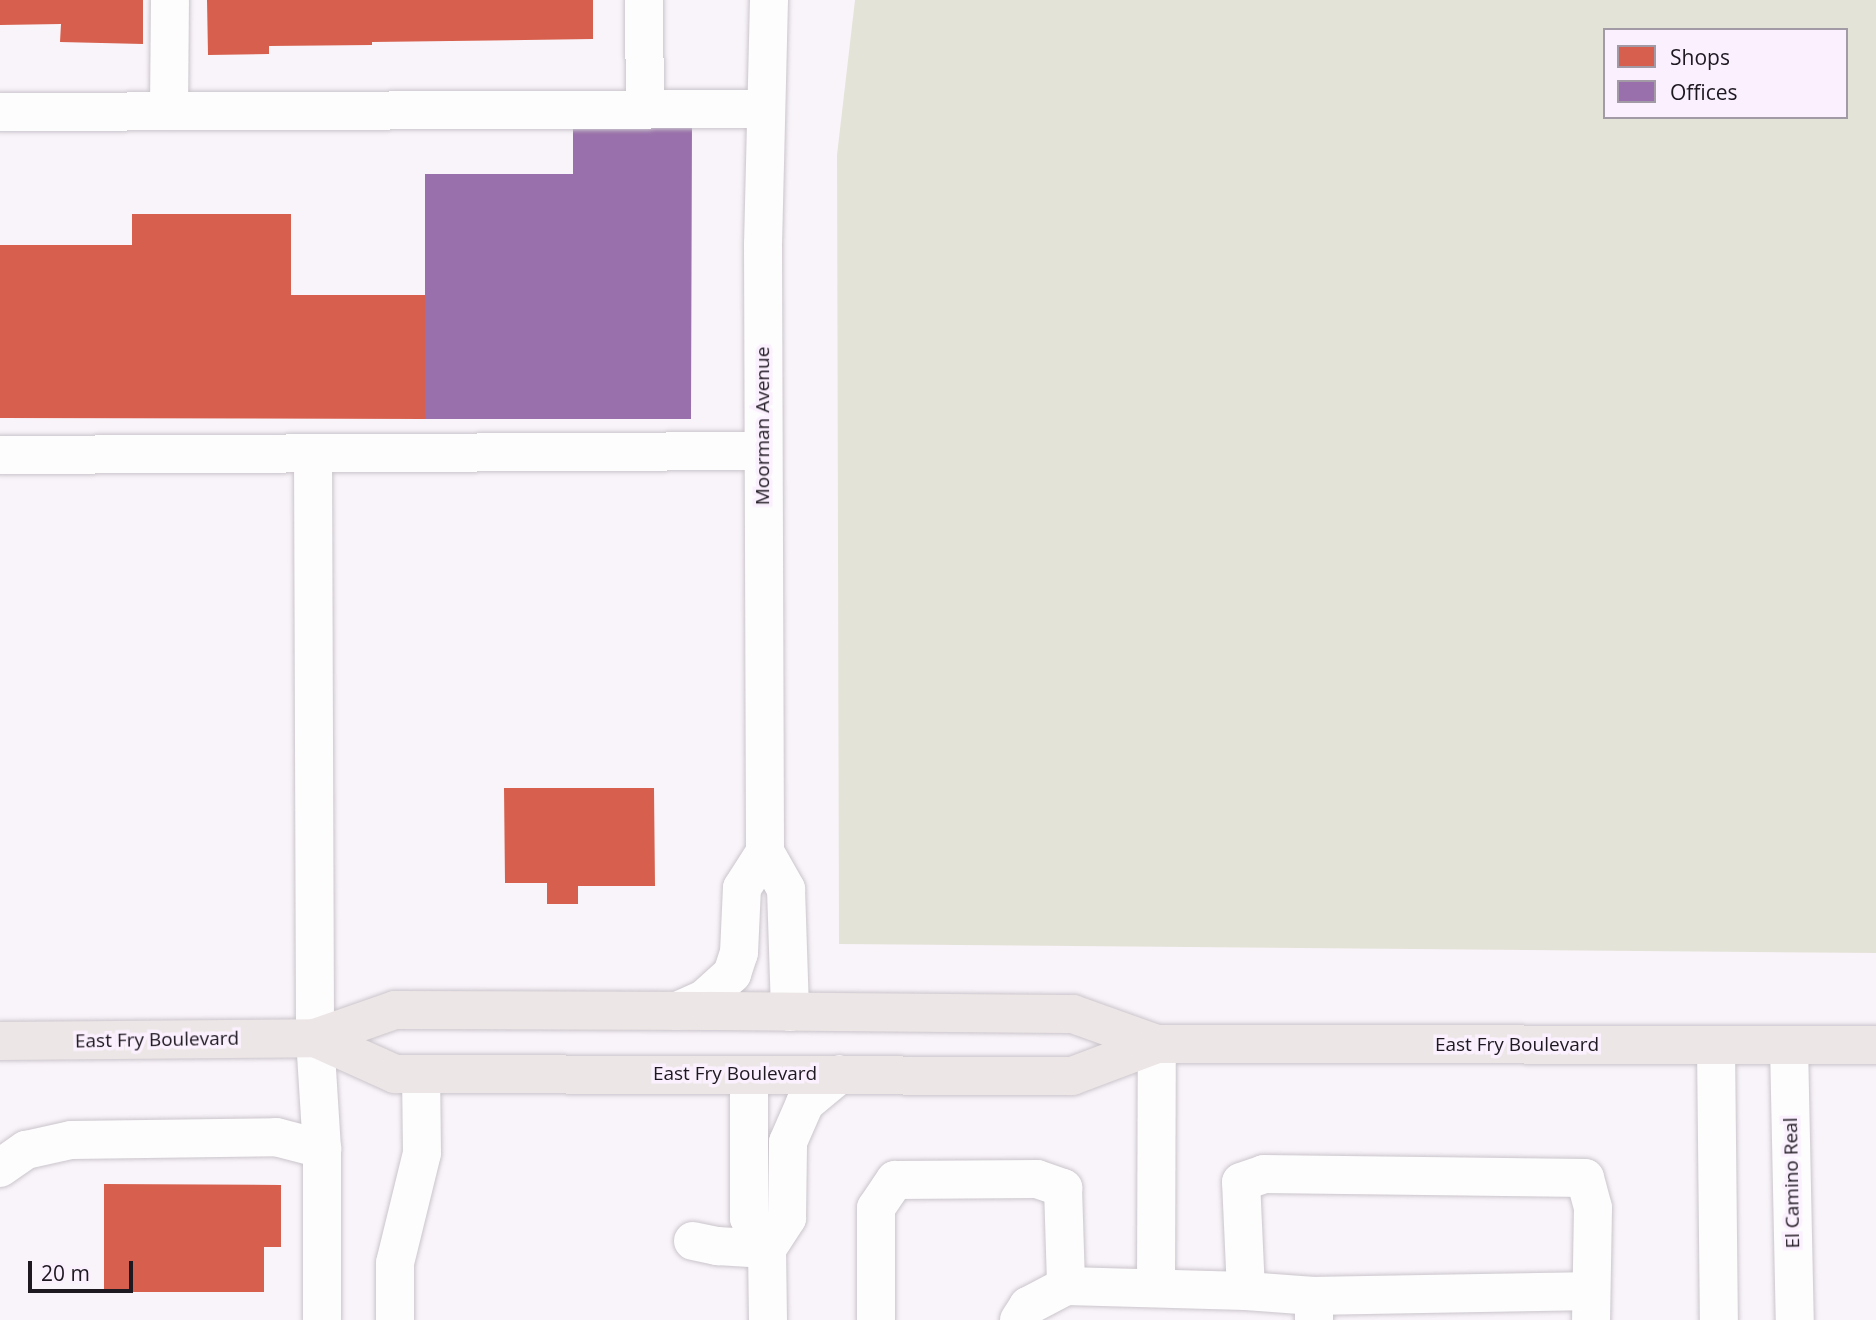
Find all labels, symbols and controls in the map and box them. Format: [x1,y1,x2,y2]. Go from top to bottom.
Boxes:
legend [1603,28,1848,119]
text: Shops [1670,43,1730,71]
text: Offices [1670,78,1738,106]
street label: Moorman Avenue [752,347,774,505]
street label: East Fry Boulevard [75,1027,239,1053]
street label: East Fry Boulevard [1435,1034,1599,1056]
street label: East Fry Boulevard [653,1063,817,1085]
street label: El Camino Real [1779,1117,1805,1249]
scale bar [32,1246,136,1290]
text: 20 m [41,1259,90,1287]

